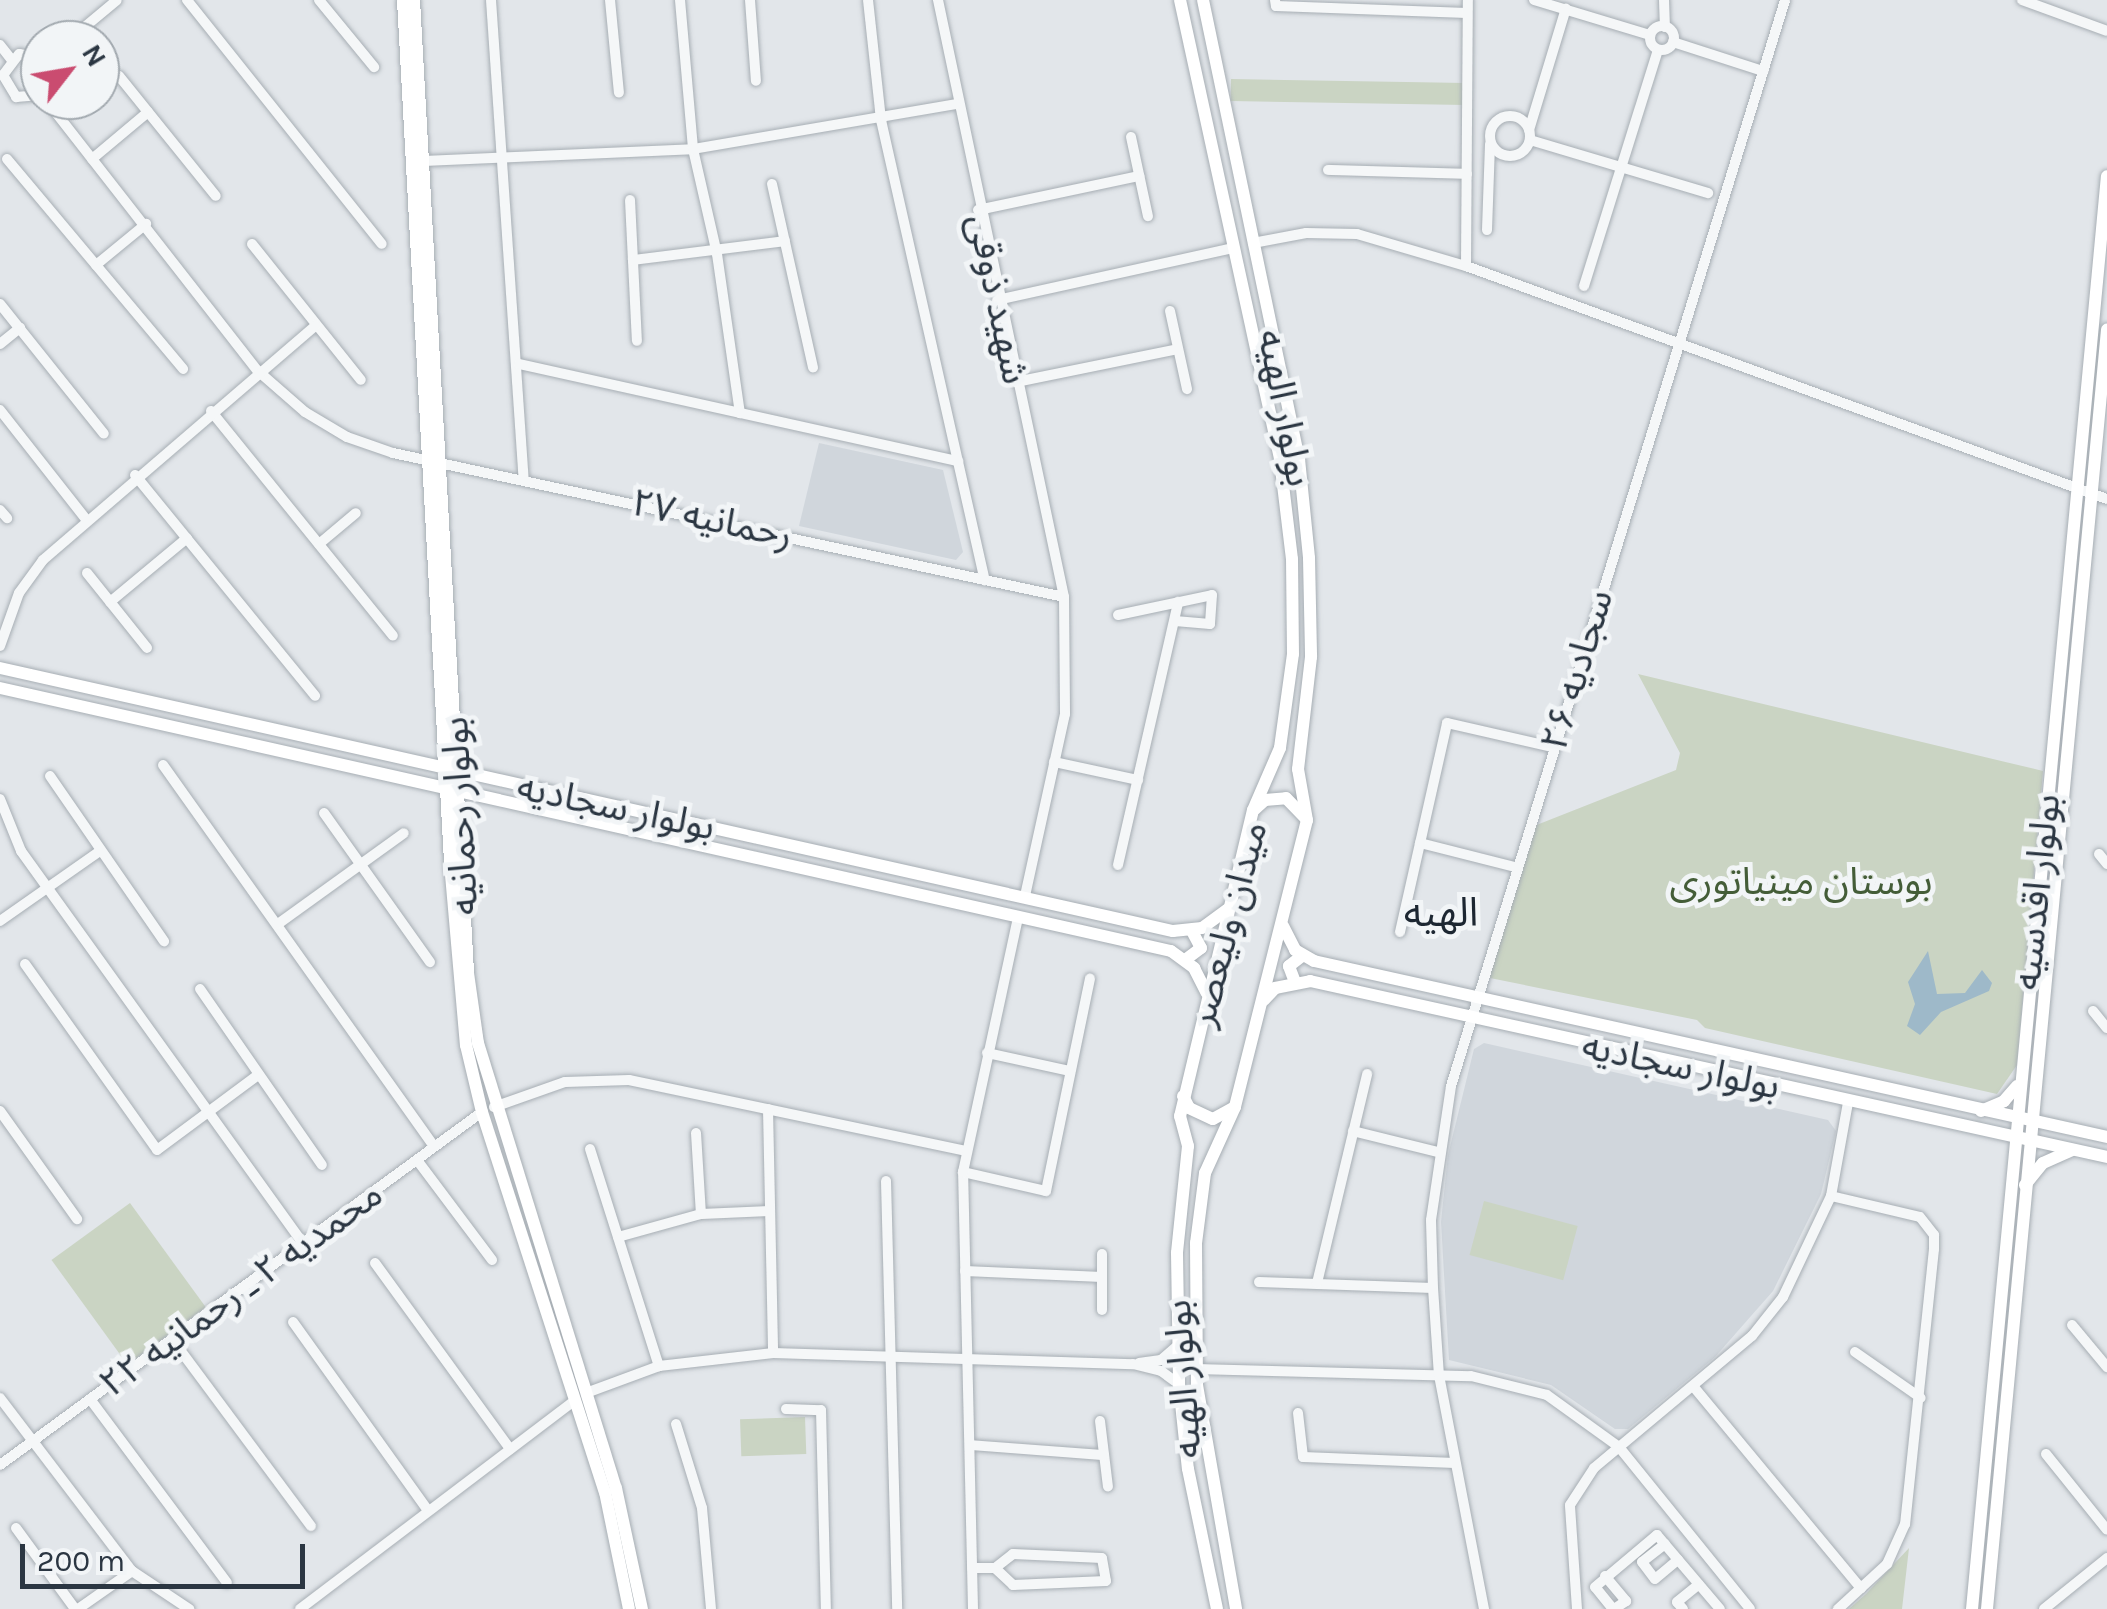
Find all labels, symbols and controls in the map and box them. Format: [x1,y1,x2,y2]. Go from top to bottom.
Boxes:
north arrow [20,20,120,120]
text: N [75,38,114,72]
street label: شهید ذوقی [958,210,1038,388]
street label: بولوار الهیه [1247,326,1323,490]
street label: رحمانیه ۲۷ [627,480,797,558]
street label: سجادیه ۲۶ [1531,584,1623,756]
street label: بولوار رحمانیه [432,716,488,916]
street label: بولوار سجادیه [513,764,719,850]
street label: بولوار اقدسیه [2004,792,2070,992]
street label: میدان ولیعصر [1179,816,1277,1032]
park label: بوستان مینیاتوری [1670,859,1932,905]
district label: الهیه [1404,889,1478,937]
street label: بولوار سجادیه [1578,1023,1784,1109]
street label: محمدیه ۲ ـ رحمانیه ۲۲ [91,1171,391,1407]
street label: بولوار الهیه [1155,1298,1211,1460]
scale bar [25,1524,310,1586]
text: 200 m [37,1543,125,1579]

